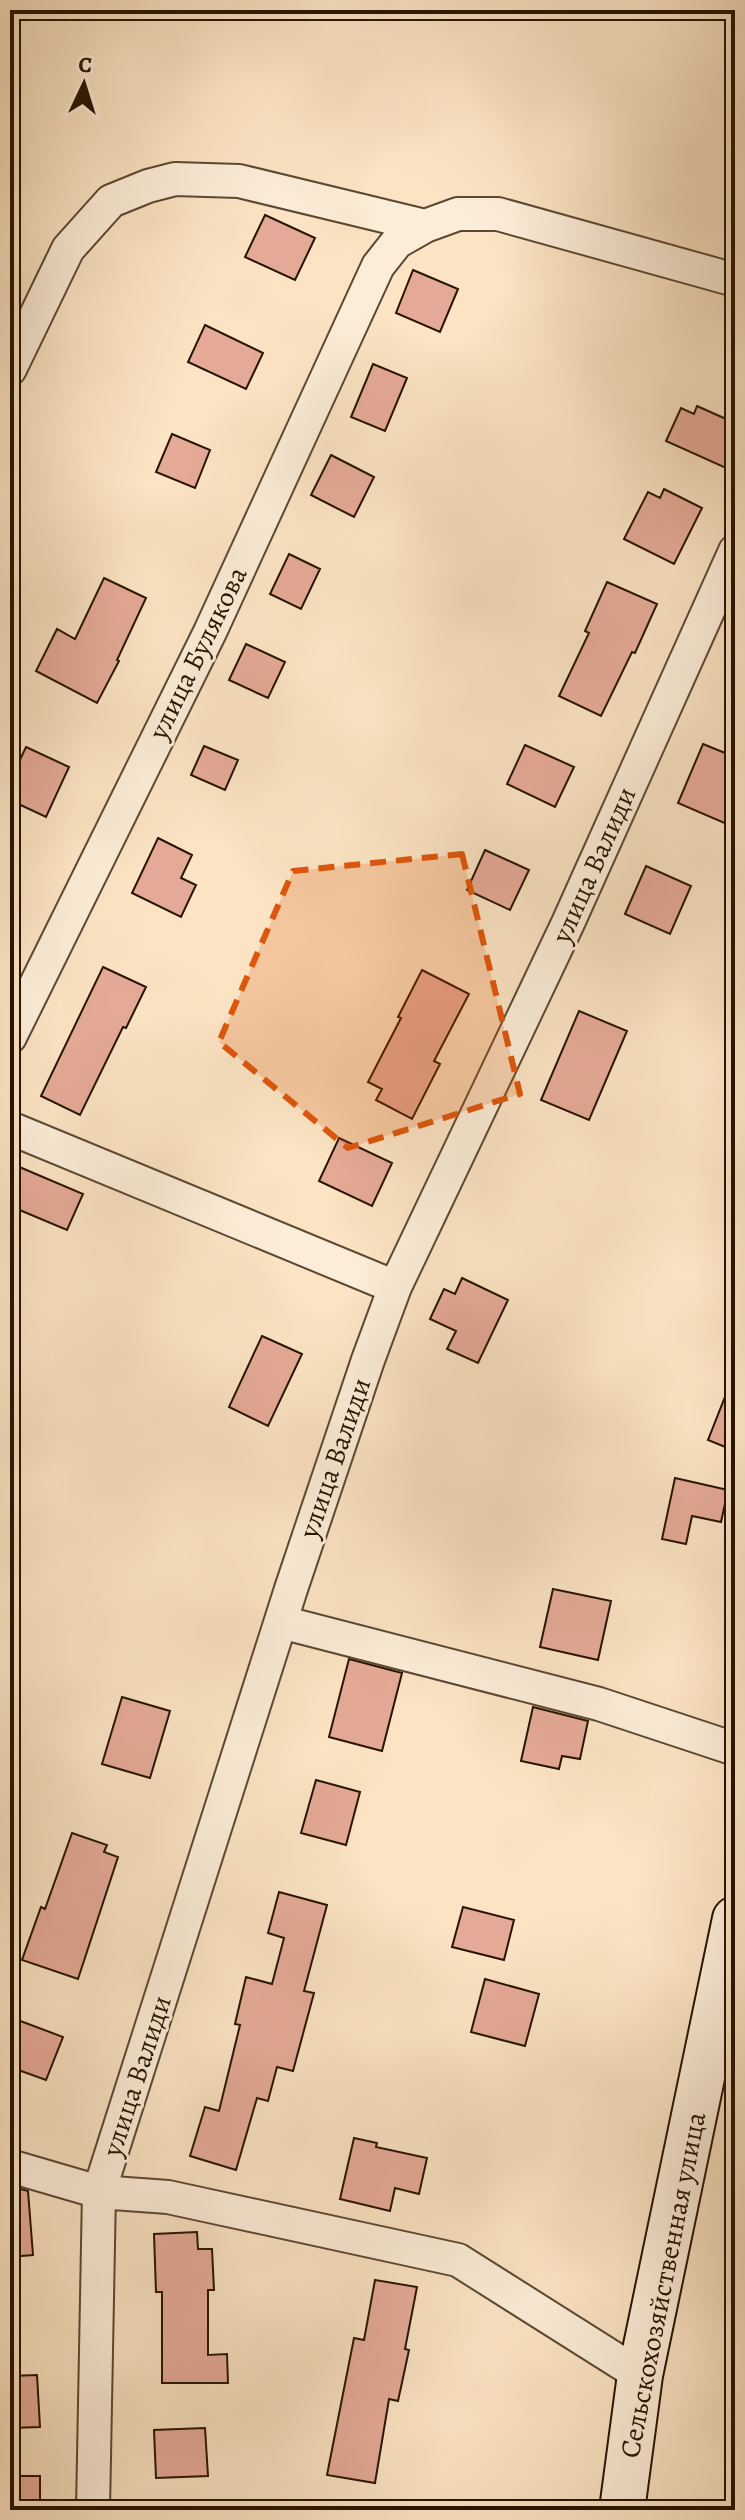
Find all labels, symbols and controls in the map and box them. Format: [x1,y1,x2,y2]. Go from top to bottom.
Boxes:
north arrow [44,44,124,124]
text: С [78,50,93,80]
street label: улица Булякова [139,560,256,747]
street label: улица Валиди [542,781,645,950]
street label: улица Валиди [290,1373,380,1544]
street label: улица Валиди [93,1991,181,2162]
street label: Сельскохозяйственная улица [611,2109,715,2461]

